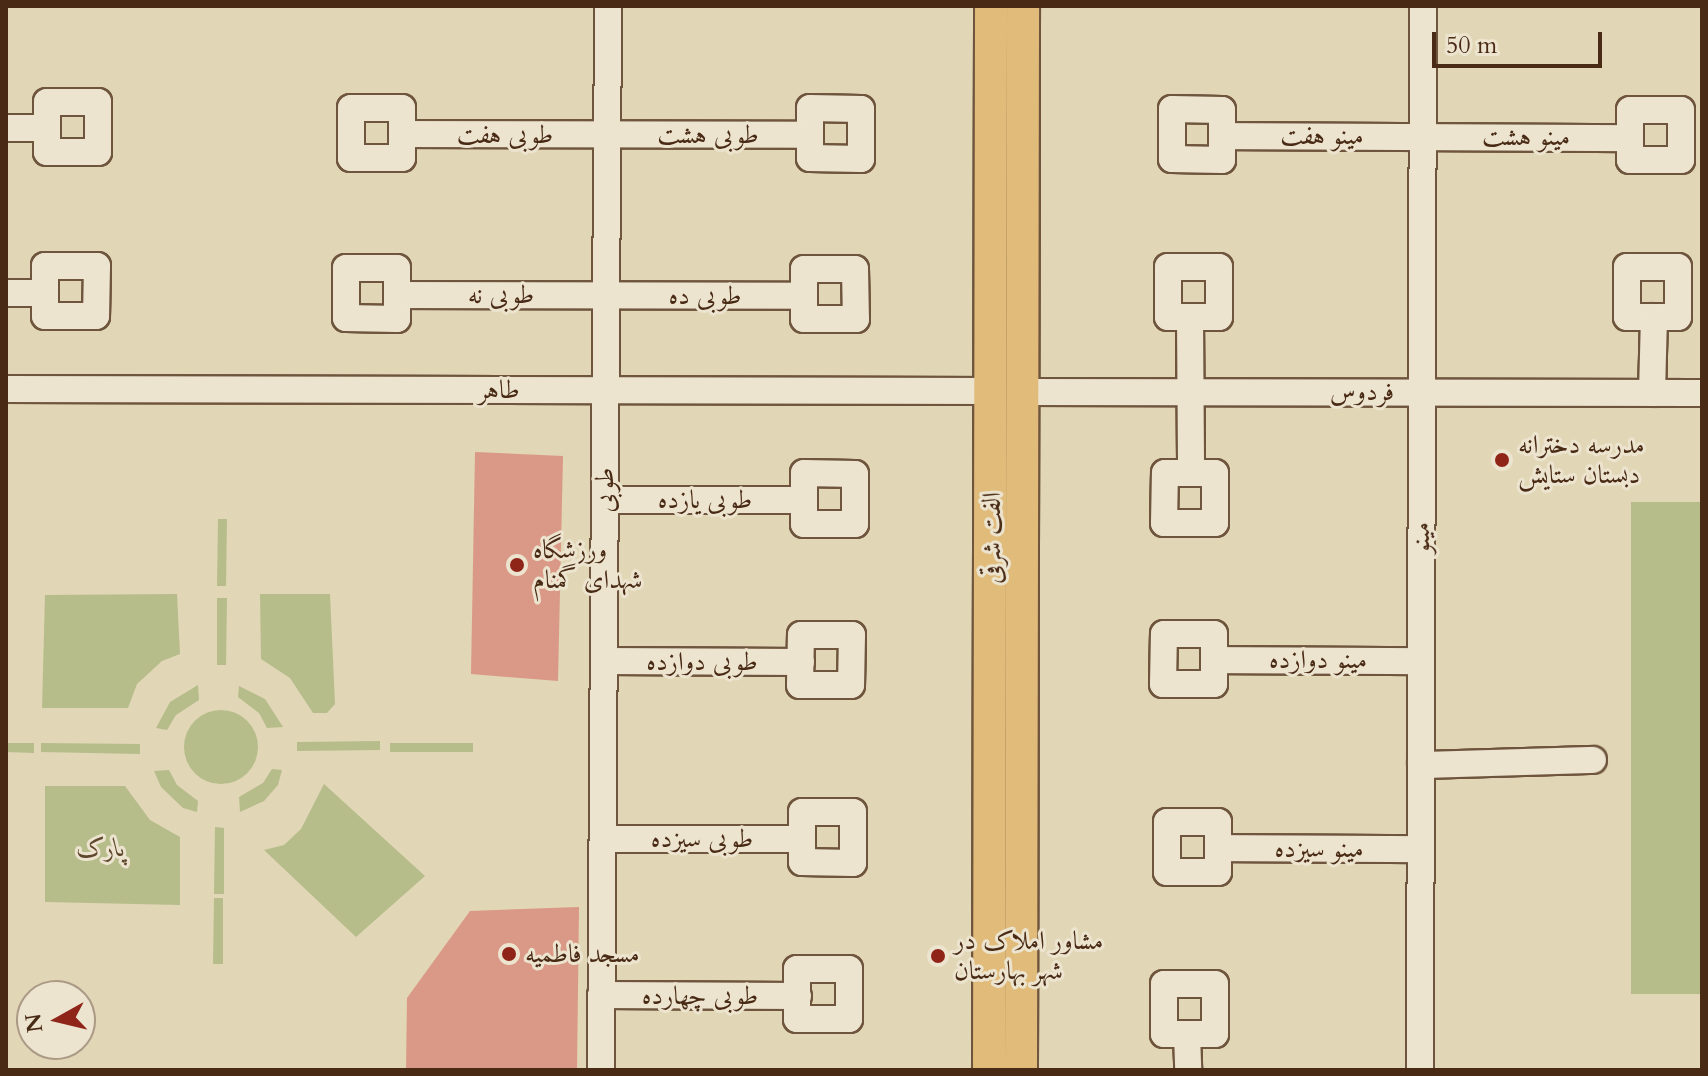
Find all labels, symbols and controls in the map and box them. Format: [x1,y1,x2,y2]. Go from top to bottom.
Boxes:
scale bar [1436,16,1606,66]
text: 50 m [1446,29,1497,62]
street label: طوبی هفت [457,119,553,151]
street label: طوبی هشت [657,119,759,151]
street label: مینو هفت [1280,120,1364,152]
street label: مینو هشت [1482,121,1570,153]
street label: طوبی نه [468,279,534,311]
street label: طوبی ده [668,280,742,312]
street label: طاهر [478,374,520,406]
street label: فردوس [1330,376,1394,408]
place label: مدرسه دخترانه دبستان ستایش [1518,429,1645,490]
marker: مدرسه دخترانه دبستان ستایش [1493,451,1511,469]
street label: طوبی [589,468,621,512]
street label: طوبی یازده [658,484,752,516]
street label: الفت شرقی [976,492,1008,584]
street label: مینو [1405,522,1437,554]
place label: ورزشگاه شهدای گمنام [533,534,642,596]
marker: ورزشگاه شهدای گمنام [508,556,526,574]
street label: مینو دوازده [1269,644,1367,676]
street label: طوبی دوازده [646,646,758,678]
street label: طوبی سیزده [651,823,753,855]
park label: پارک [77,832,125,864]
street label: مینو سیزده [1274,833,1364,865]
place label: مشاور املاک در شهر بهارستان [954,925,1103,986]
place label: مسجد فاطمیه [525,938,640,970]
marker: مسجد فاطمیه [500,945,518,963]
marker: مشاور املاک در شهر بهارستان [929,947,947,965]
north arrow [16,980,96,1060]
street label: طوبی چهارده [642,980,758,1012]
text: N [18,1012,50,1035]

